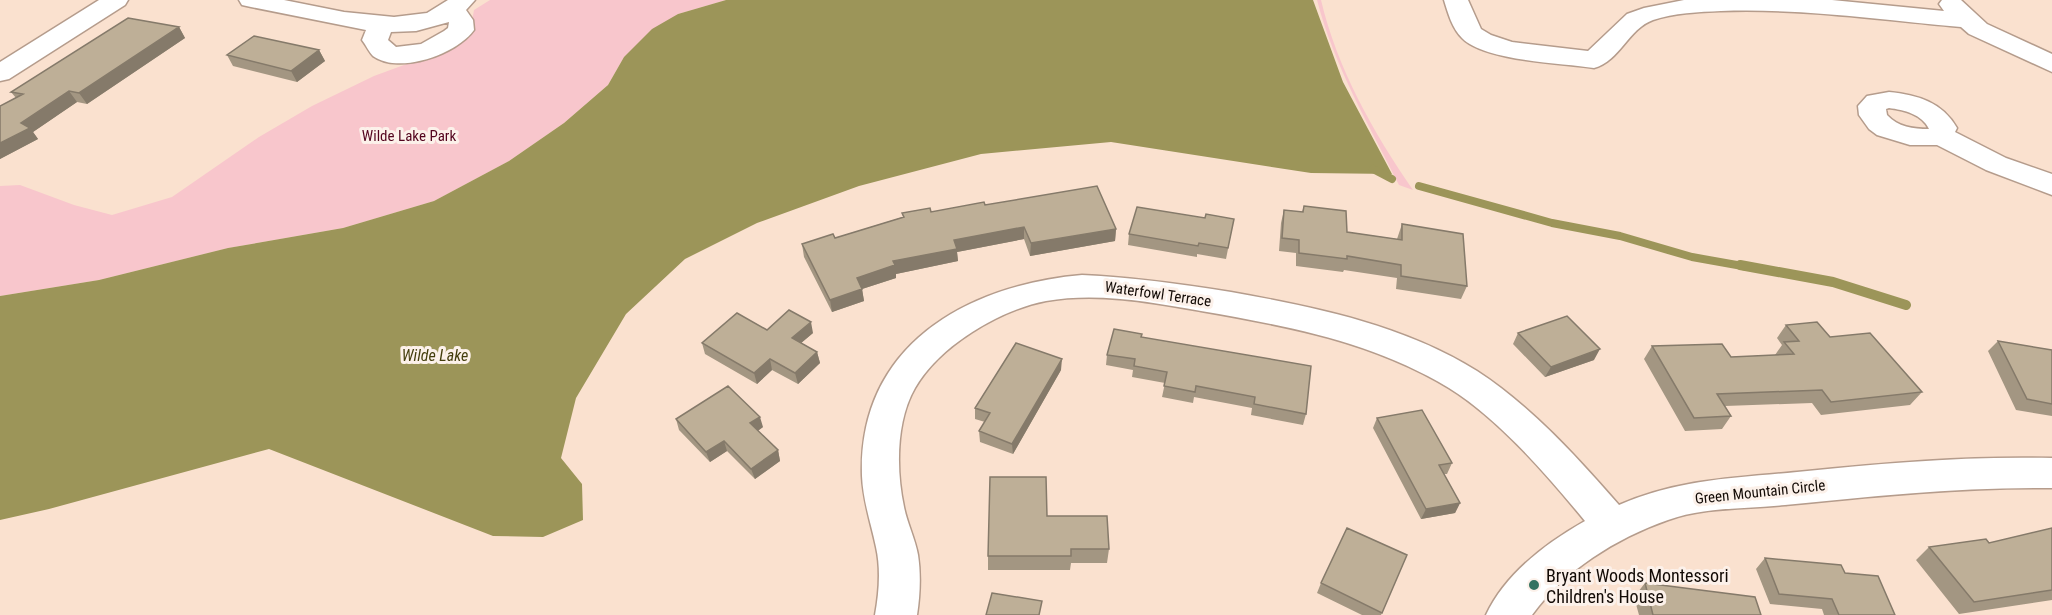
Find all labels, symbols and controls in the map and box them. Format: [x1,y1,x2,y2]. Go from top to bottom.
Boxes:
park label: Wilde Lake Park [362,127,456,145]
street label: Waterfowl Terrace [1104,278,1212,310]
water label: Wilde Lake [402,346,468,365]
street label: Green Mountain Circle [1694,476,1826,508]
place label: Bryant Woods Montessori Children's House [1546,565,1729,607]
marker: Bryant Woods Montessori Children's House [1527,578,1541,592]

